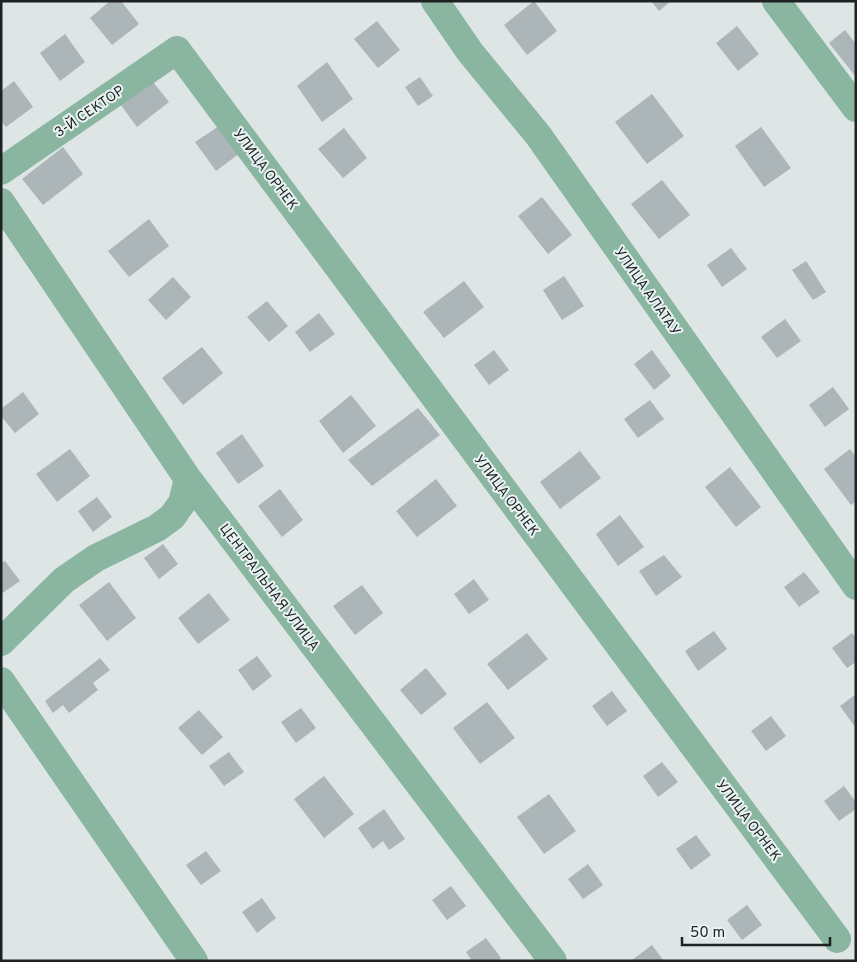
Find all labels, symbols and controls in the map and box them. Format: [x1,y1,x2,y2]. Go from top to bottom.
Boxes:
street label: 3-Й СЕКТОР [51,82,128,142]
street label: УЛИЦА ОРНЕК [229,126,301,214]
street label: УЛИЦА АЛАТАУ [610,244,684,339]
street label: УЛИЦА ОРНЕК [470,452,542,540]
street label: ЦЕНТРАЛЬНАЯ УЛИЦА [215,521,322,655]
street label: УЛИЦА ОРНЕК [712,777,784,865]
scale bar [682,914,830,946]
text: 50 m [690,924,725,943]

